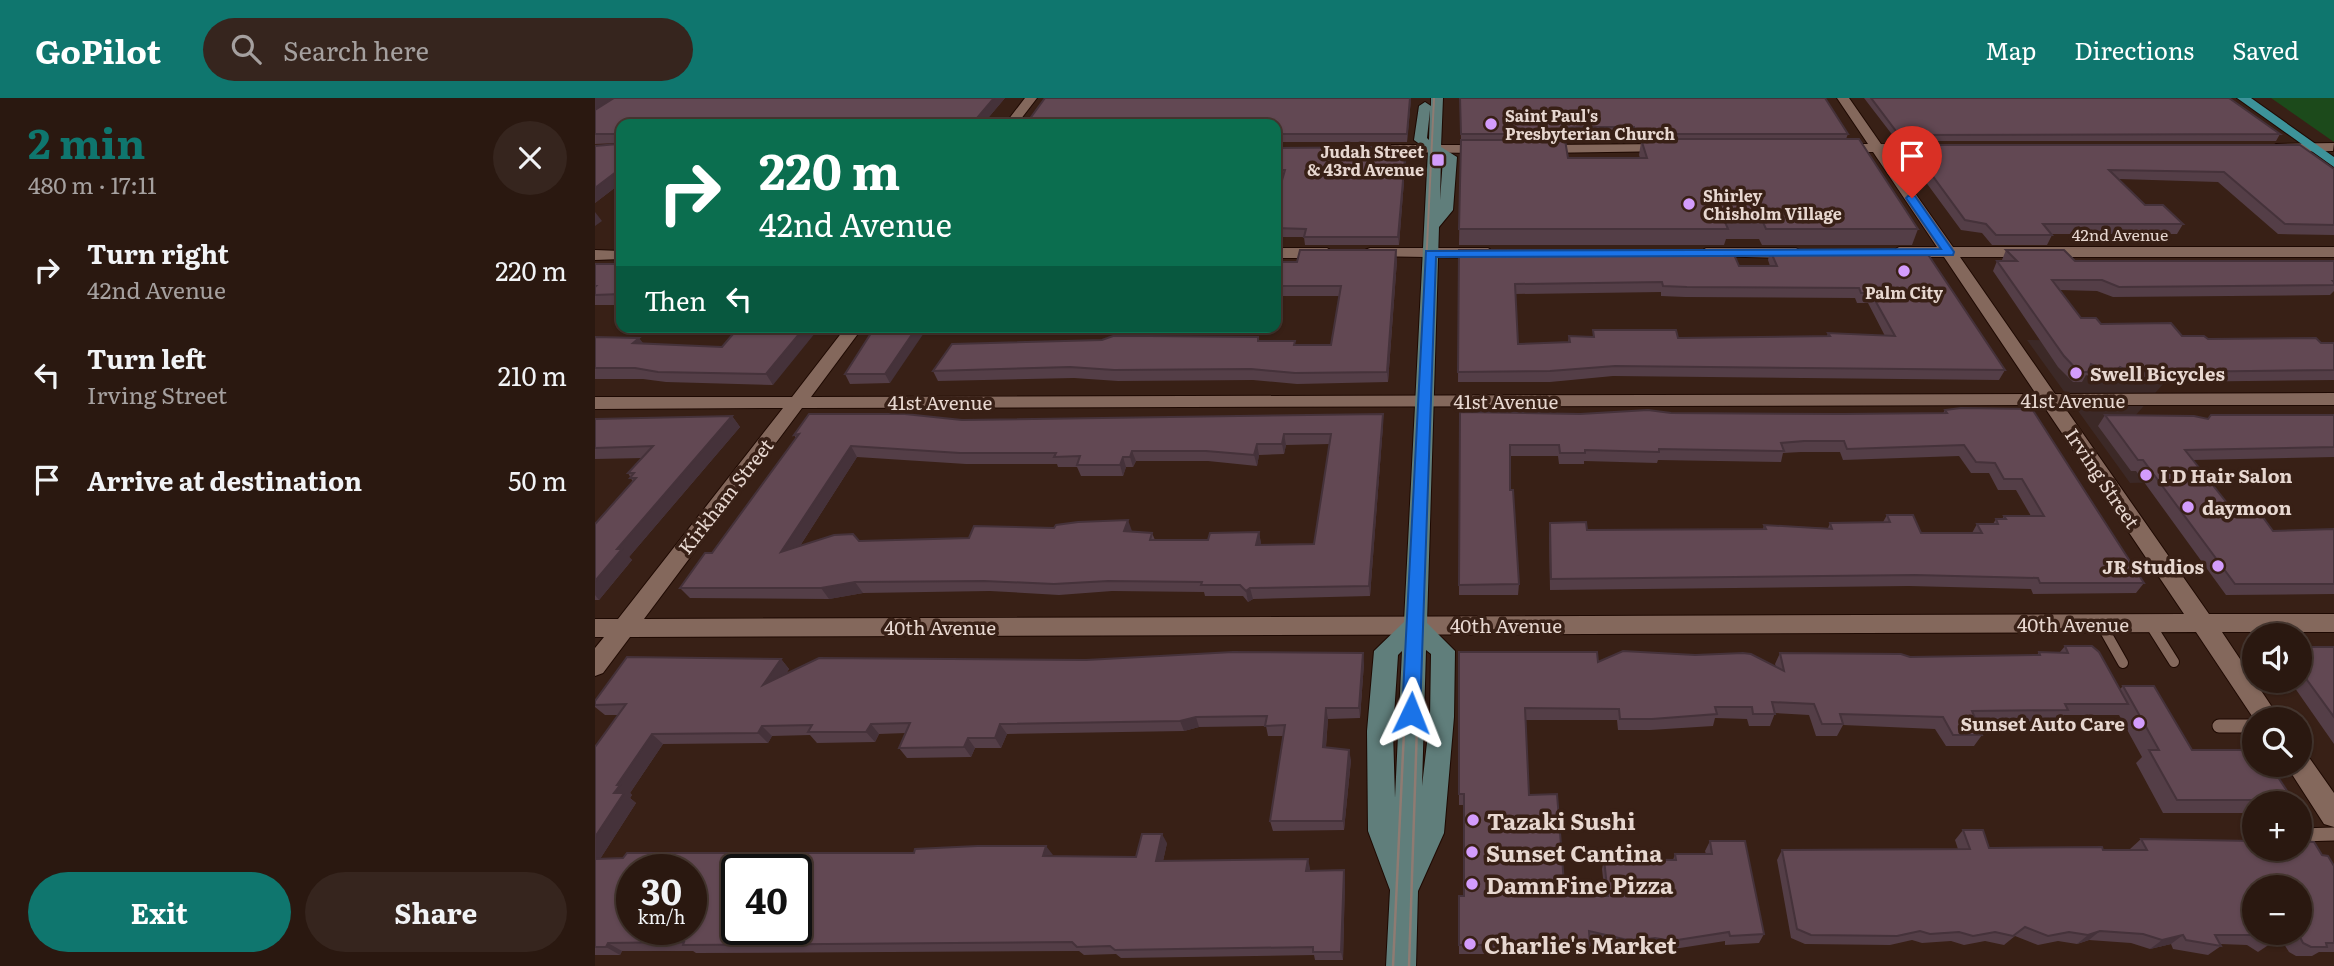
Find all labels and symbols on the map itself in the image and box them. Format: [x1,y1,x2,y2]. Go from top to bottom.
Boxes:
place label: Saint Paul's Presbyterian Church [1505,103,1675,145]
marker: Saint Paul's Presbyterian Church [1483,116,1499,132]
pin [1882,126,1942,198]
place label: Judah Street & 43rd Avenue [1307,139,1424,181]
marker: Judah Street & 43rd Avenue [1430,152,1446,168]
place label: Shirley Chisholm Village [1703,183,1842,225]
marker: Shirley Chisholm Village [1681,196,1697,212]
street label: 42nd Avenue [2072,222,2168,246]
marker: Palm City [1896,263,1912,279]
place label: Palm City [1865,280,1943,304]
place label: Swell Bicycles [2090,359,2225,387]
marker: Swell Bicycles [2068,365,2084,381]
street label: 41st Avenue [2021,386,2126,414]
street label: 41st Avenue [1454,387,1559,415]
street label: 41st Avenue [888,388,993,416]
street label: Irving Street [2059,422,2147,534]
street label: Kirkham Street [671,432,779,560]
place label: I D Hair Salon [2160,461,2293,489]
marker: I D Hair Salon [2138,467,2154,483]
place label: daymoon [2202,493,2292,521]
marker: daymoon [2180,499,2196,515]
place label: JR Studios [2102,552,2204,580]
marker: JR Studios [2210,558,2226,574]
street label: 40th Avenue [2017,610,2129,638]
street label: 40th Avenue [1450,611,1562,639]
street label: 40th Avenue [884,613,996,641]
position arrow [1374,676,1448,750]
place label: Sunset Auto Care [1960,709,2125,737]
marker: Sunset Auto Care [2131,715,2147,731]
place label: Tazaki Sushi [1487,803,1636,837]
marker: Tazaki Sushi [1465,812,1481,828]
place label: Sunset Cantina [1486,835,1663,869]
marker: Sunset Cantina [1464,844,1480,860]
speed limit sign: 40 [721,854,812,945]
place label: DamnFine Pizza [1486,867,1674,901]
marker: DamnFine Pizza [1464,876,1480,892]
place label: Charlie's Market [1484,927,1677,961]
marker: Charlie's Market [1462,936,1478,952]

